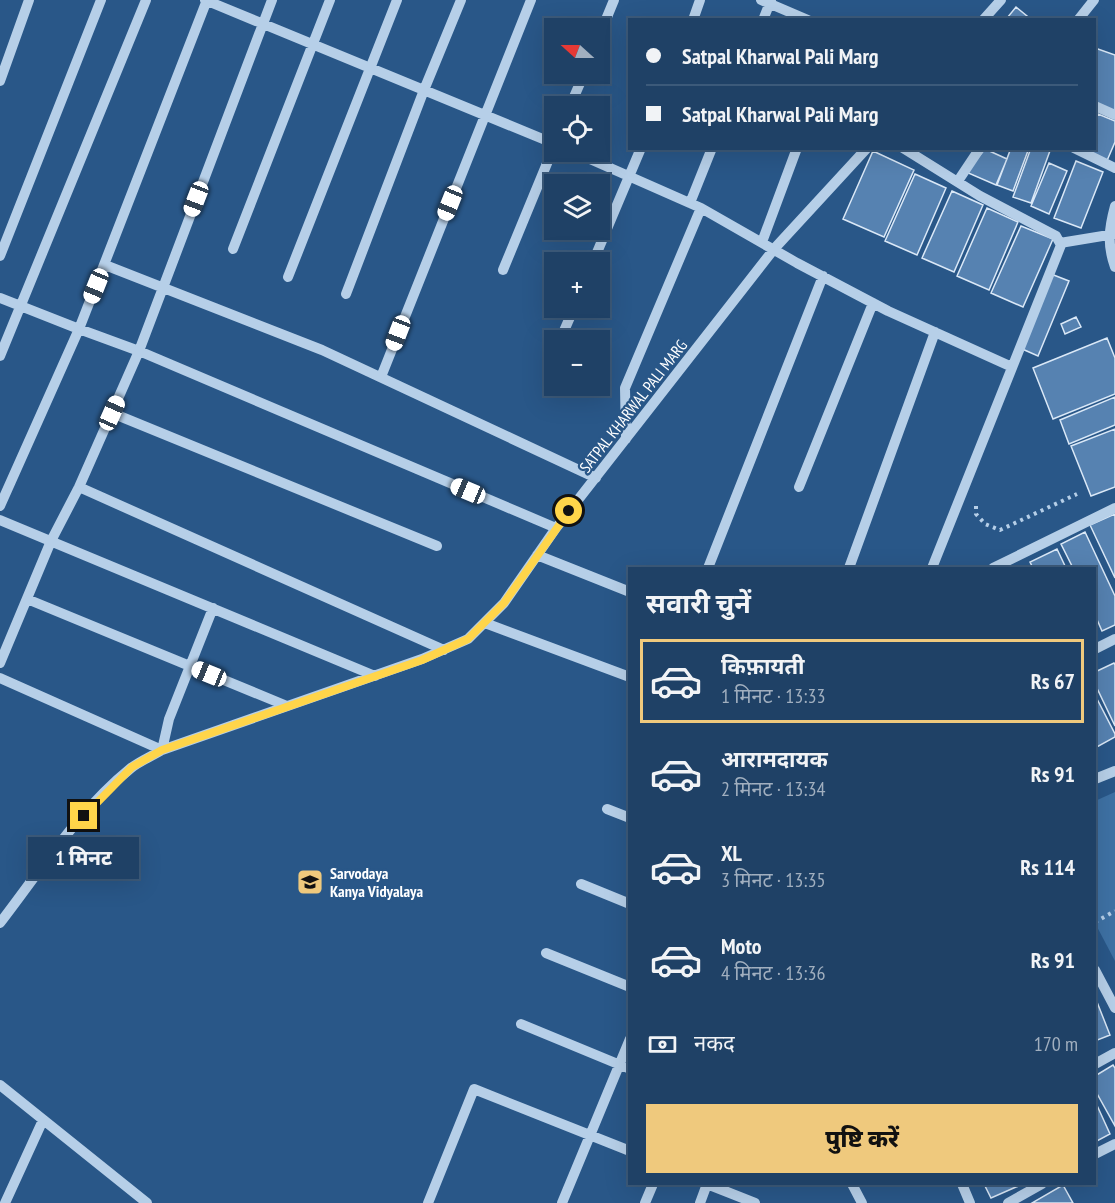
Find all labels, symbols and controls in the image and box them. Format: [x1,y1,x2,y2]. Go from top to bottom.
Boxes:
north arrow [544,18,610,84]
map controls [544,18,610,396]
text: Satpal Kharwal Pali Marg [682,42,879,70]
button: locate [544,96,610,162]
text: Satpal Kharwal Pali Marg [682,100,879,128]
button: layers [544,174,610,240]
car [181,179,211,219]
car [435,183,465,223]
button: + [544,252,610,318]
car [81,266,111,306]
car [383,313,413,353]
button: − [544,330,610,396]
street label: SATPAL KHARWAL PALI MARG [575,335,691,476]
car [96,393,128,433]
car [448,476,488,506]
route start [555,497,582,524]
text: सवारी चुनें [646,586,751,620]
text: किफ़ायती [721,652,805,680]
icon: car [649,654,703,708]
car [189,659,229,689]
text: Rs 67 [1031,667,1075,695]
text: 1 मिनट · 13:33 [721,683,825,709]
text: आरामदायक [721,745,828,773]
icon: car [649,747,703,801]
text: Rs 91 [1031,760,1075,788]
text: 2 मिनट · 13:34 [721,776,825,802]
route end [70,802,97,829]
callout: 1 मिनट [28,837,140,879]
text: XL [721,839,742,867]
icon: car [649,840,703,894]
text: 1 मिनट [55,845,112,871]
text: Rs 114 [1020,853,1075,881]
place label: Sarvodaya Kanya Vidyalaya [330,863,423,901]
school or university icon: Sarvodaya Kanya Vidyalaya [295,867,325,897]
text: 3 मिनट · 13:35 [721,867,825,893]
text: Moto [721,932,762,960]
icon: car [649,933,703,987]
text: Rs 91 [1031,946,1075,974]
text: 4 मिनट · 13:36 [721,960,825,986]
icon: cash [646,1028,679,1061]
text: नकद [694,1029,735,1057]
text: 170 m [1034,1031,1078,1057]
button: पुष्टि करें [646,1104,1078,1173]

